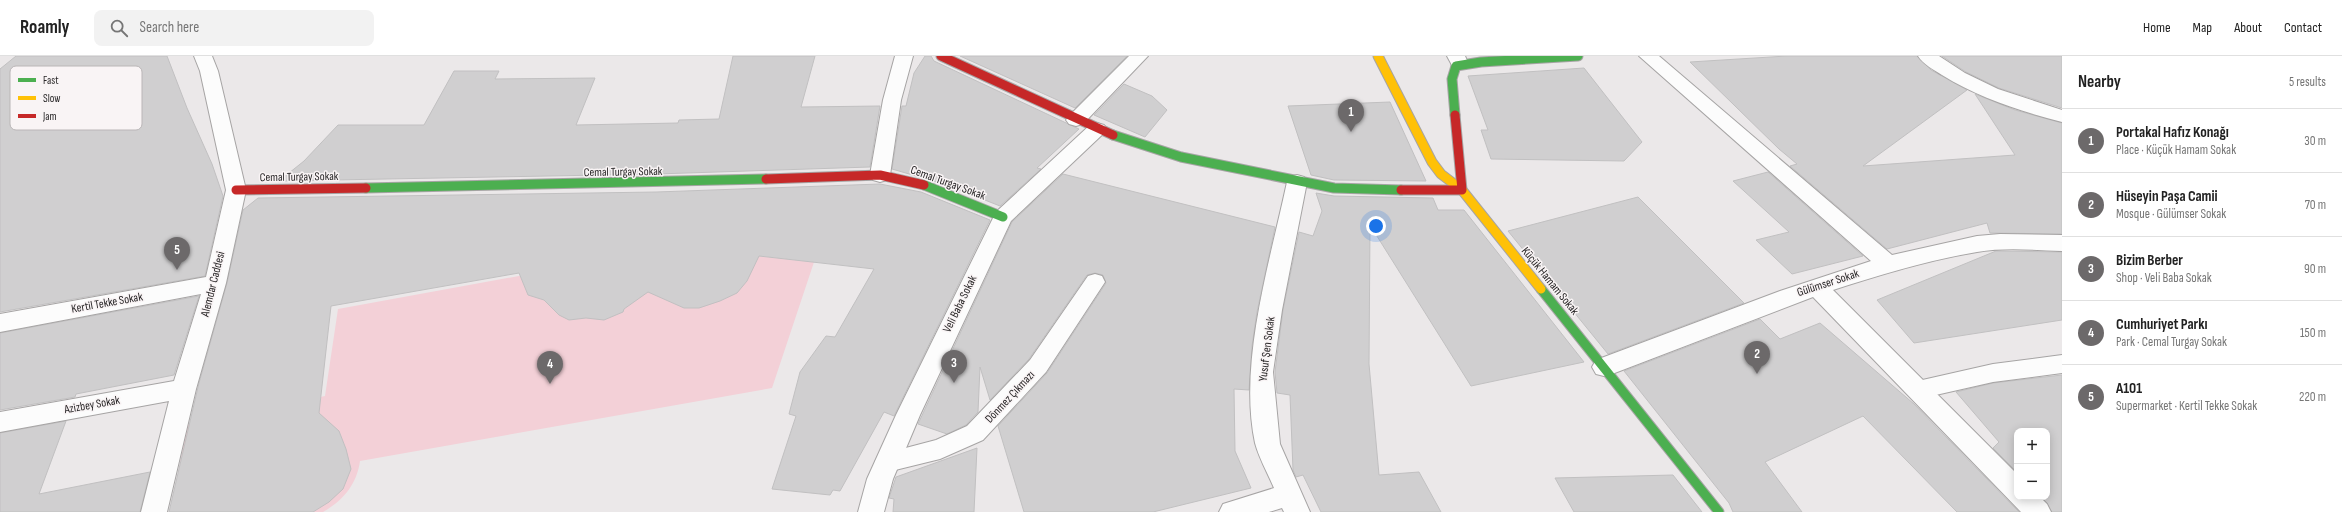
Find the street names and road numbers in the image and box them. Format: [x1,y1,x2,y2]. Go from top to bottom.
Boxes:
street label: Cemal Turgay Sokak [908,162,988,204]
street label: Cemal Turgay Sokak [583,164,663,180]
street label: Cemal Turgay Sokak [259,169,339,185]
street label: Küçük Hamam Sokak [1518,244,1582,318]
street label: Alemdar Caddesi [197,250,228,319]
street label: Gülümser Sokak [1795,266,1861,300]
street label: Veli Baba Sokak [940,273,980,335]
street label: Kertil Tekke Sokak [70,289,144,317]
street label: Yusuf Şen Sokak [1256,315,1278,382]
street label: Dönmez Çıkmazı [982,368,1038,426]
street label: Azizbey Sokak [62,393,121,417]

